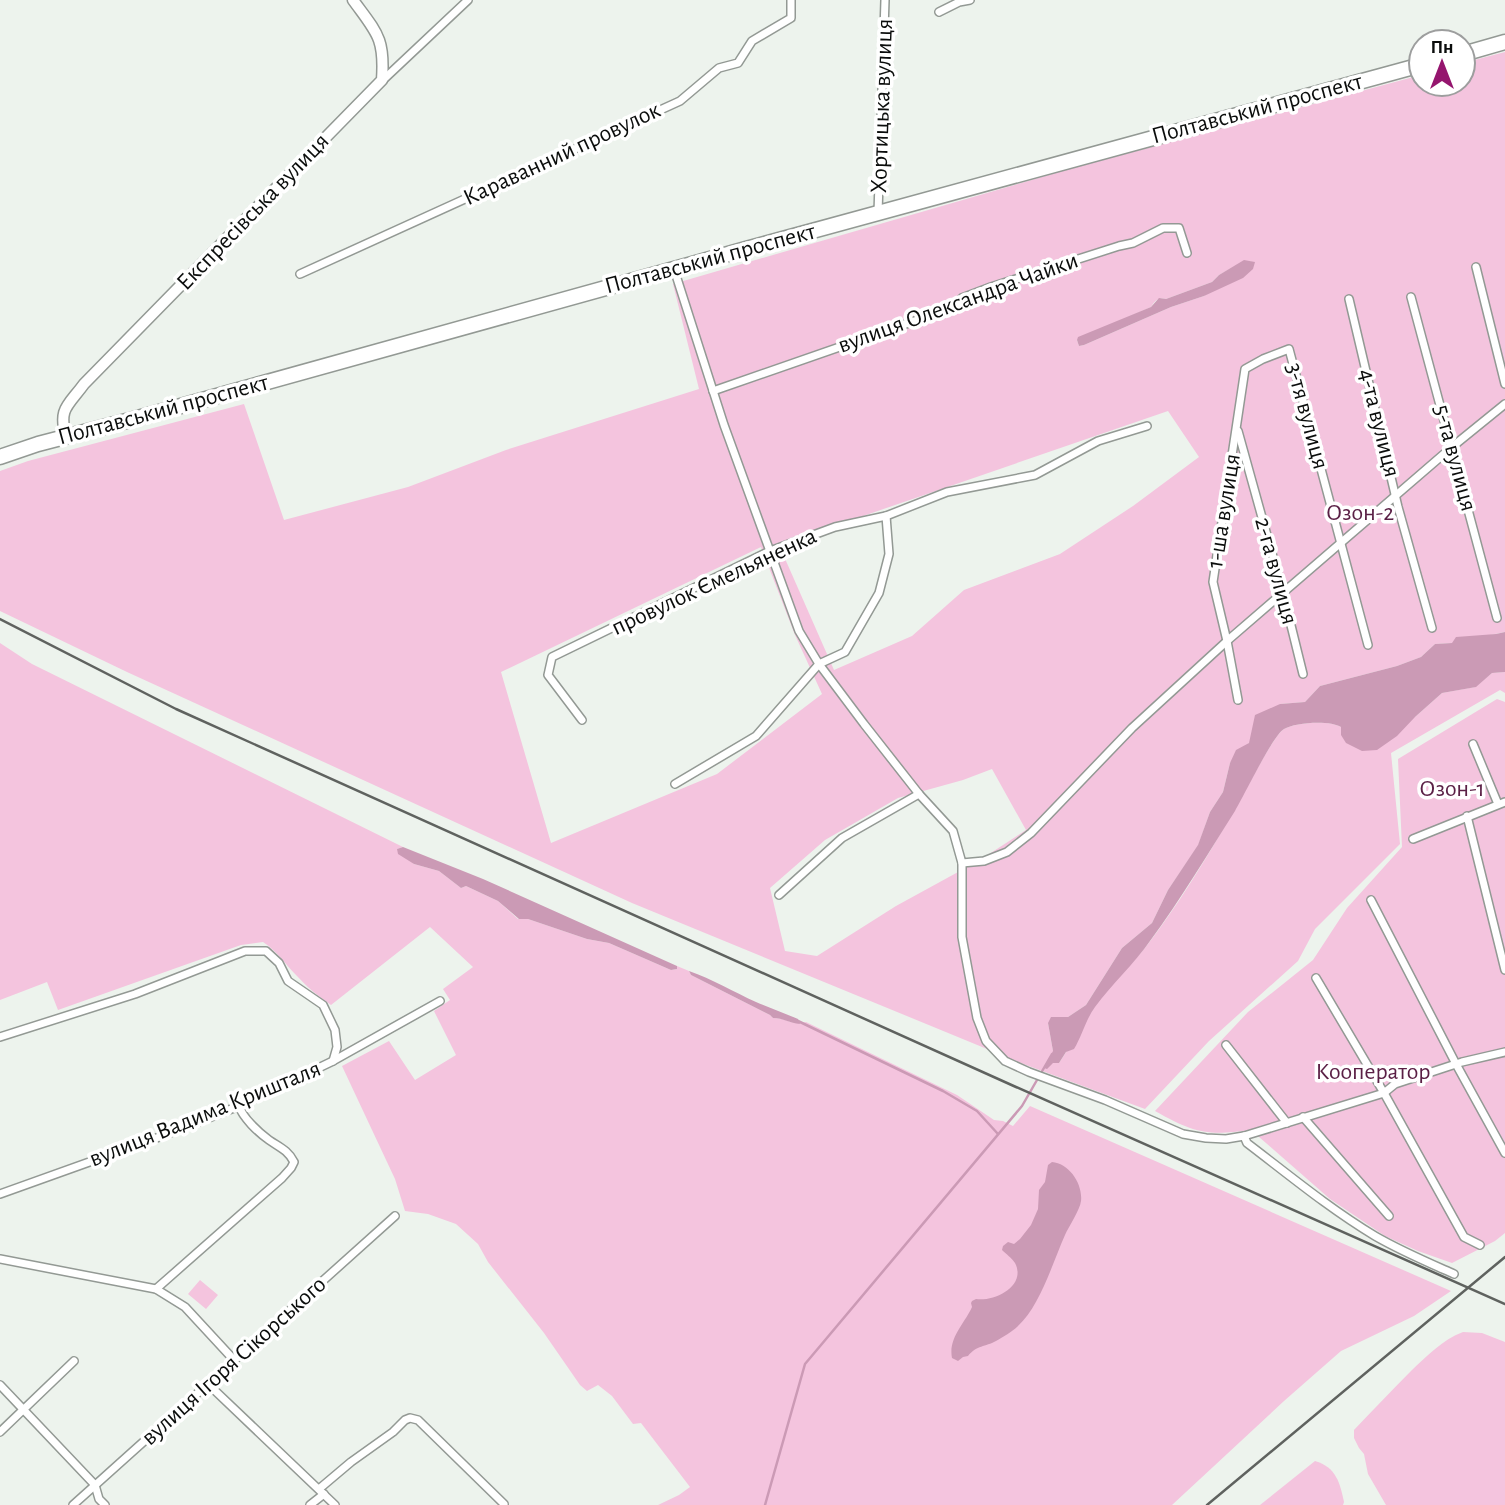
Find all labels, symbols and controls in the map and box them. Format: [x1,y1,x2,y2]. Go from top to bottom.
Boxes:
street label: Хортицька вулиця [867,18,897,194]
north arrow [1407,28,1477,98]
text: Пн [1430,38,1454,57]
street label: Полтавський проспект [1149,69,1365,149]
street label: Караванний провулок [460,98,664,210]
street label: Експресівська вулиця [172,129,334,295]
street label: Полтавський проспект [602,219,818,299]
street label: вулиця Олександра Чайки [835,248,1081,358]
street label: 3-тя вулиця [1281,360,1333,472]
street label: 4-та вулиця [1354,366,1404,480]
street label: Полтавський проспект [55,370,271,450]
street label: 5-та вулиця [1429,402,1481,514]
street label: 1-ша вулиця [1203,452,1245,570]
park label: Озон-2 [1326,501,1394,525]
street label: 2-га вулиця [1250,515,1302,627]
street label: провулок Ємельяненка [608,524,820,640]
park label: Озон-1 [1419,777,1485,801]
street label: вулиця Вадима Кришталя [86,1057,324,1171]
park label: Кооператор [1316,1060,1430,1084]
street label: вулиця Ігоря Сікорського [137,1272,331,1450]

